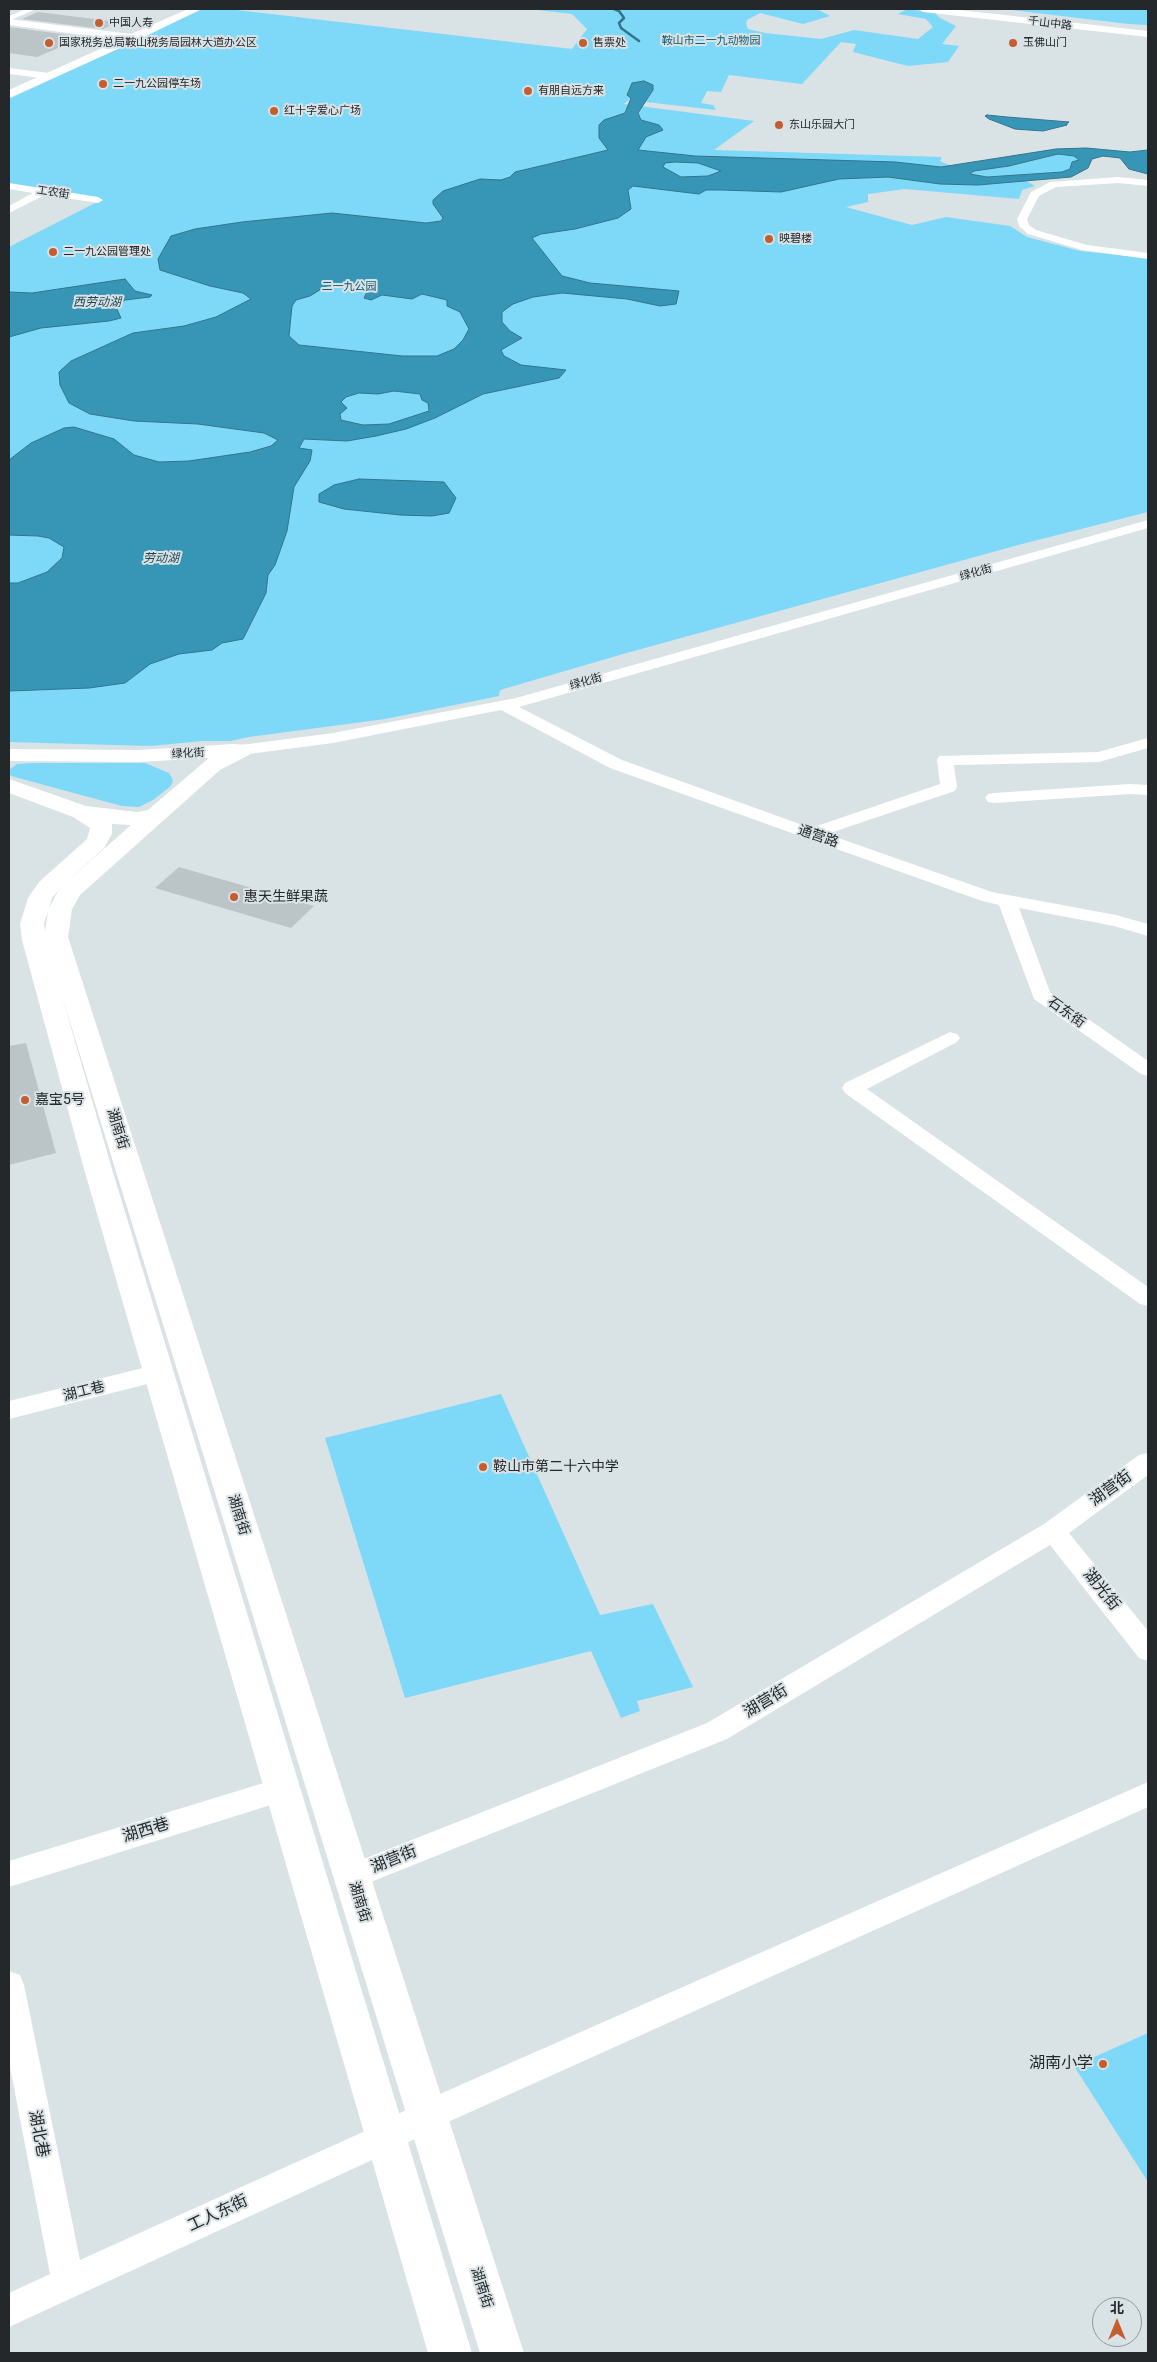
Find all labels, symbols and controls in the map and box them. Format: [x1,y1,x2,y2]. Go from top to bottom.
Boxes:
street label: 千山中路 [1027,15,1073,33]
place label: 中国人寿 [109,16,153,30]
marker: 中国人寿 [93,17,105,29]
park label: 鞍山市二一九动物园 [662,34,760,48]
place label: 国家税务总局鞍山税务局园林大道办公区 [59,36,257,50]
place label: 售票处 [593,36,626,50]
place label: 玉佛山门 [1023,36,1067,50]
marker: 国家税务总局鞍山税务局园林大道办公区 [43,37,55,49]
marker: 售票处 [577,37,589,49]
marker: 玉佛山门 [1007,37,1019,49]
place label: 二一九公园停车场 [113,77,201,91]
marker: 二一九公园停车场 [97,78,109,90]
place label: 有朋自远方来 [538,84,604,98]
marker: 有朋自远方来 [522,85,534,97]
place label: 红十字爱心广场 [284,104,361,118]
marker: 红十字爱心广场 [268,105,280,117]
place label: 东山乐园大门 [789,118,855,132]
marker: 东山乐园大门 [773,119,785,131]
street label: 工农街 [36,184,70,202]
place label: 映碧楼 [779,232,812,246]
marker: 映碧楼 [763,233,775,245]
place label: 二一九公园管理处 [63,245,151,259]
marker: 二一九公园管理处 [47,246,59,258]
park label: 二一九公园 [322,280,376,294]
water label: 西劳动湖 [73,296,121,310]
water label: 劳动湖 [143,552,179,566]
street label: 绿化街 [958,562,994,584]
street label: 绿化街 [568,671,604,693]
street label: 绿化街 [171,747,205,761]
street label: 通营路 [795,822,841,852]
place label: 惠天生鲜果蔬 [244,889,328,905]
marker: 惠天生鲜果蔬 [228,891,240,903]
street label: 石东街 [1044,994,1088,1032]
place label: 嘉宝5号 [35,1092,85,1108]
marker: 嘉宝5号 [19,1094,31,1106]
street label: 湖南街 [103,1106,131,1152]
street label: 湖工巷 [62,1379,106,1405]
place label: 鞍山市第二十六中学 [493,1459,619,1475]
marker: 鞍山市第二十六中学 [477,1461,489,1473]
street label: 湖营街 [1086,1467,1136,1511]
street label: 湖南街 [224,1492,252,1538]
street label: 湖光街 [1078,1565,1124,1615]
street label: 湖营街 [740,1681,792,1723]
street label: 湖西巷 [120,1815,172,1847]
street label: 湖营街 [368,1842,420,1878]
street label: 湖南街 [345,1879,373,1925]
place label: 湖南小学 [1029,2054,1093,2074]
marker: 湖南小学 [1097,2058,1109,2070]
street label: 湖北巷 [24,2109,52,2159]
street label: 工人东街 [185,2192,251,2236]
street label: 湖南街 [467,2265,495,2311]
north arrow [1092,2297,1142,2347]
text: 北 [1110,2300,1124,2316]

